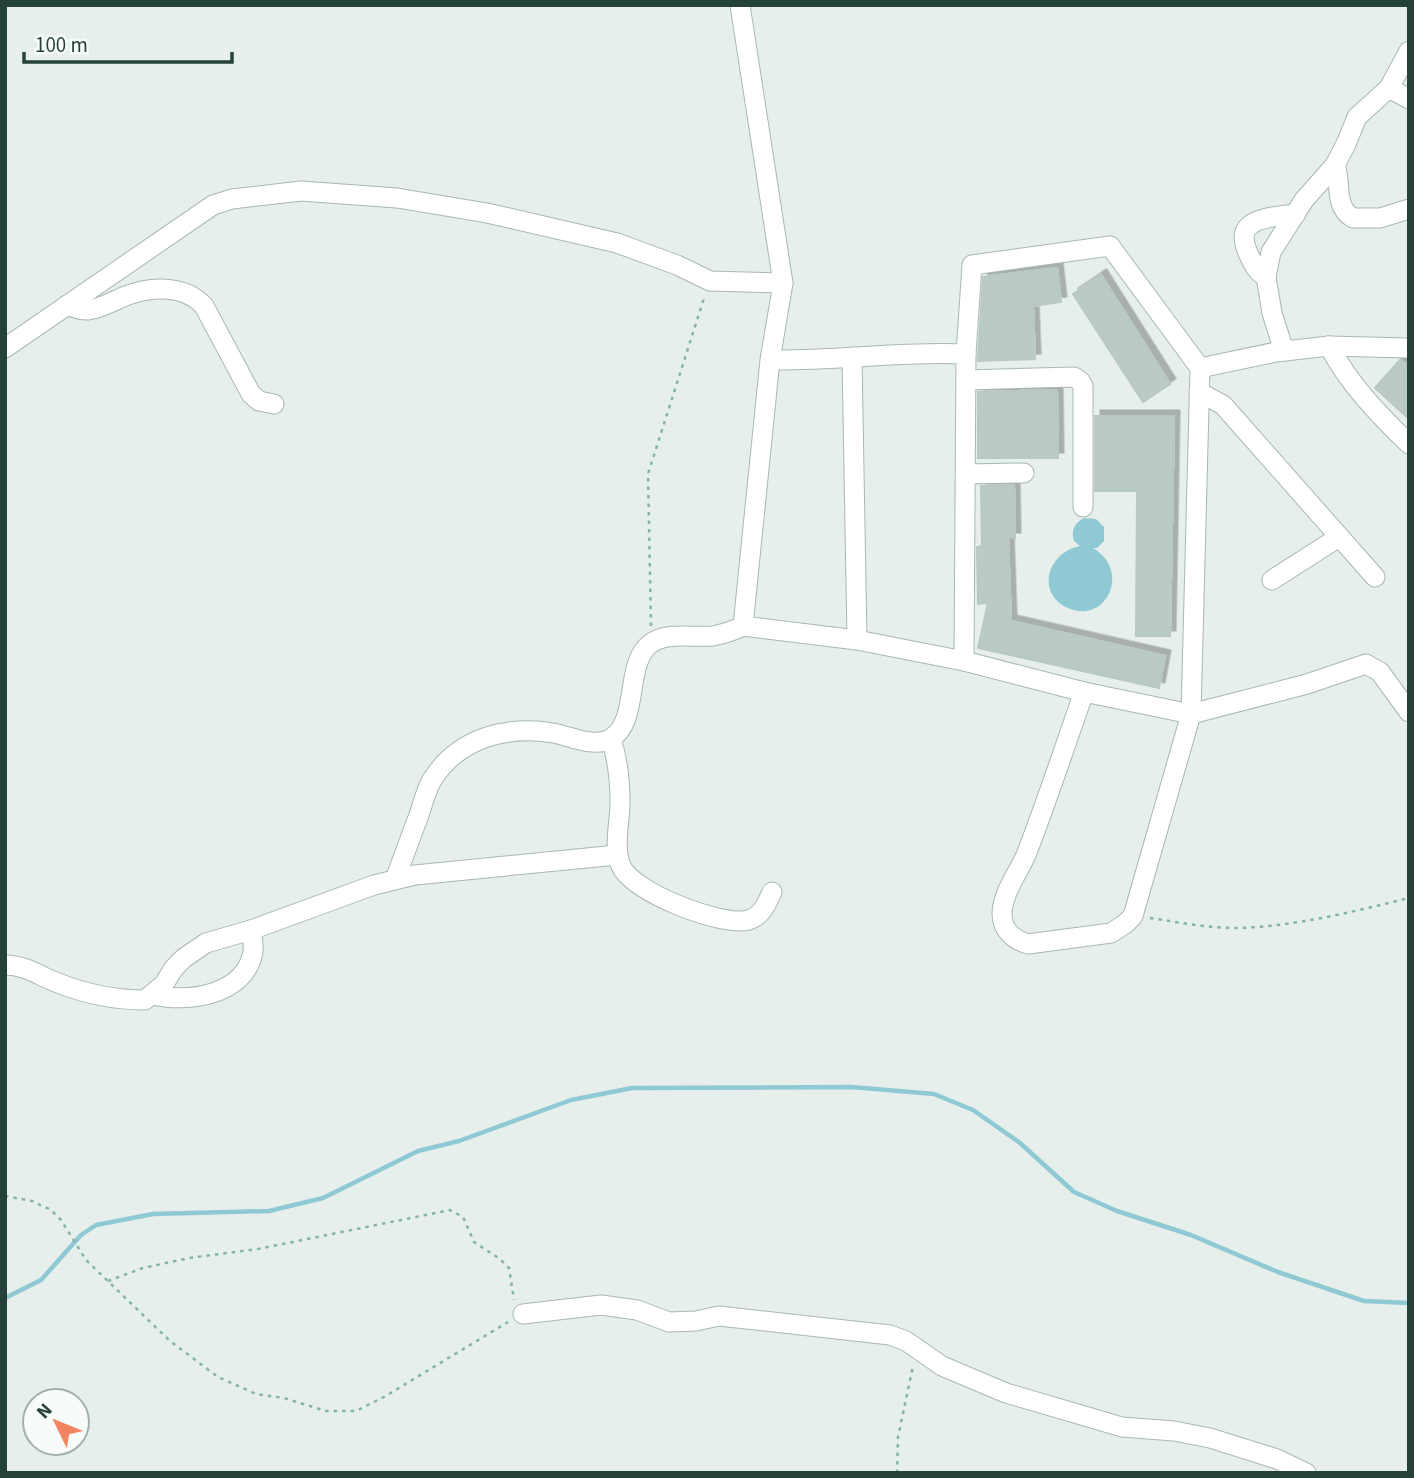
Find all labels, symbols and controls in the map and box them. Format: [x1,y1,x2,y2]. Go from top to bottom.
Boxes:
scale bar [24,21,233,65]
text: 100 m [35,30,88,60]
north arrow [21,1387,91,1457]
text: N [30,1398,59,1425]

